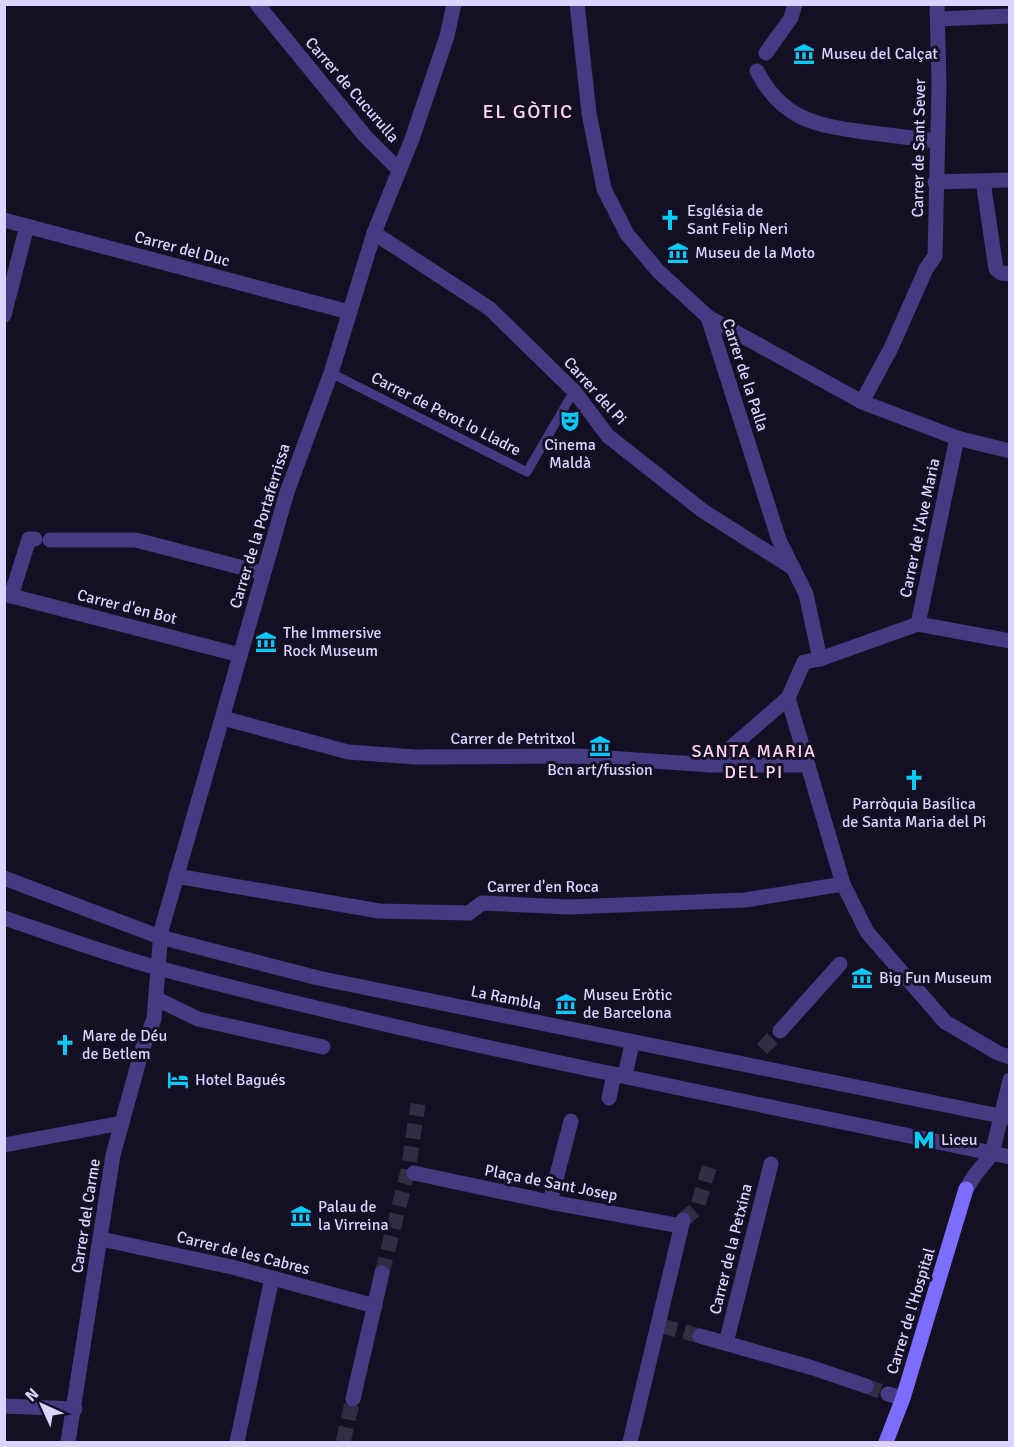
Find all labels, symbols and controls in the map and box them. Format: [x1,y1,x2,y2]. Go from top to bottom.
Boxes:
street label: Carrer de Cucurulla [301,33,403,147]
museum icon: Museu del Calçat [792,42,816,66]
place label: Museu del Calçat [821,44,938,64]
street label: Carrer de Sant Sever [908,78,930,218]
district label: EL GÒTIC [482,99,574,124]
place label: Església de Sant Felip Neri [687,201,788,239]
church icon: Església de Sant Felip Neri [658,208,682,232]
street label: Carrer del Duc [132,227,232,271]
museum icon: Museu de la Moto [666,241,690,265]
place label: Museu de la Moto [695,243,815,263]
street label: Carrer de la Palla [717,316,773,434]
street label: Carrer del Pi [559,353,631,429]
street label: Carrer de Perot lo Lladre [368,368,524,460]
theatre icon: Cinema Maldà [558,409,582,433]
place label: Cinema Maldà [544,435,596,473]
street label: Carrer de la Portaferrissa [225,441,295,611]
street label: Carrer de l'Ave Maria [895,457,945,599]
street label: Carrer d'en Bot [75,585,179,629]
place label: The Immersive Rock Museum [283,623,382,661]
museum icon: The Immersive Rock Museum [254,630,278,654]
street label: Carrer de Petritxol [450,729,576,749]
museum icon: Bcn art/fussion [588,734,612,758]
district label: SANTA MARIA DEL PI [691,740,817,783]
place label: Bcn art/fussion [547,760,653,780]
church icon: Parròquia Basílica de Santa Maria del Pi [902,768,926,792]
place label: Parròquia Basílica de Santa Maria del Pi [842,794,986,832]
street label: Carrer d'en Roca [487,877,599,897]
museum icon: Big Fun Museum [850,966,874,990]
place label: Big Fun Museum [879,968,992,988]
street label: La Rambla [469,981,543,1015]
place label: Museu Eròtic de Barcelona [583,985,672,1023]
museum icon: Museu Eròtic de Barcelona [554,992,578,1016]
place label: Mare de Déu de Betlem [82,1026,167,1064]
church icon: Mare de Déu de Betlem [53,1033,77,1057]
hotel icon: Hotel Bagués [166,1068,190,1092]
place label: Hotel Bagués [195,1070,286,1090]
metro station icon: Liceu [912,1128,936,1152]
place label: Liceu [941,1130,978,1150]
street label: Carrer del Carme [67,1157,105,1275]
street label: Plaça de Sant Josep [483,1160,619,1206]
street label: Carrer de la Petxina [705,1182,757,1316]
place label: Palau de la Virreina [318,1197,389,1235]
museum icon: Palau de la Virreina [289,1204,313,1228]
street label: Carrer de les Cabres [174,1227,312,1279]
street label: Carrer de l'Hospital [882,1245,940,1377]
north arrow [12,1375,72,1435]
text: N [21,1384,43,1406]

